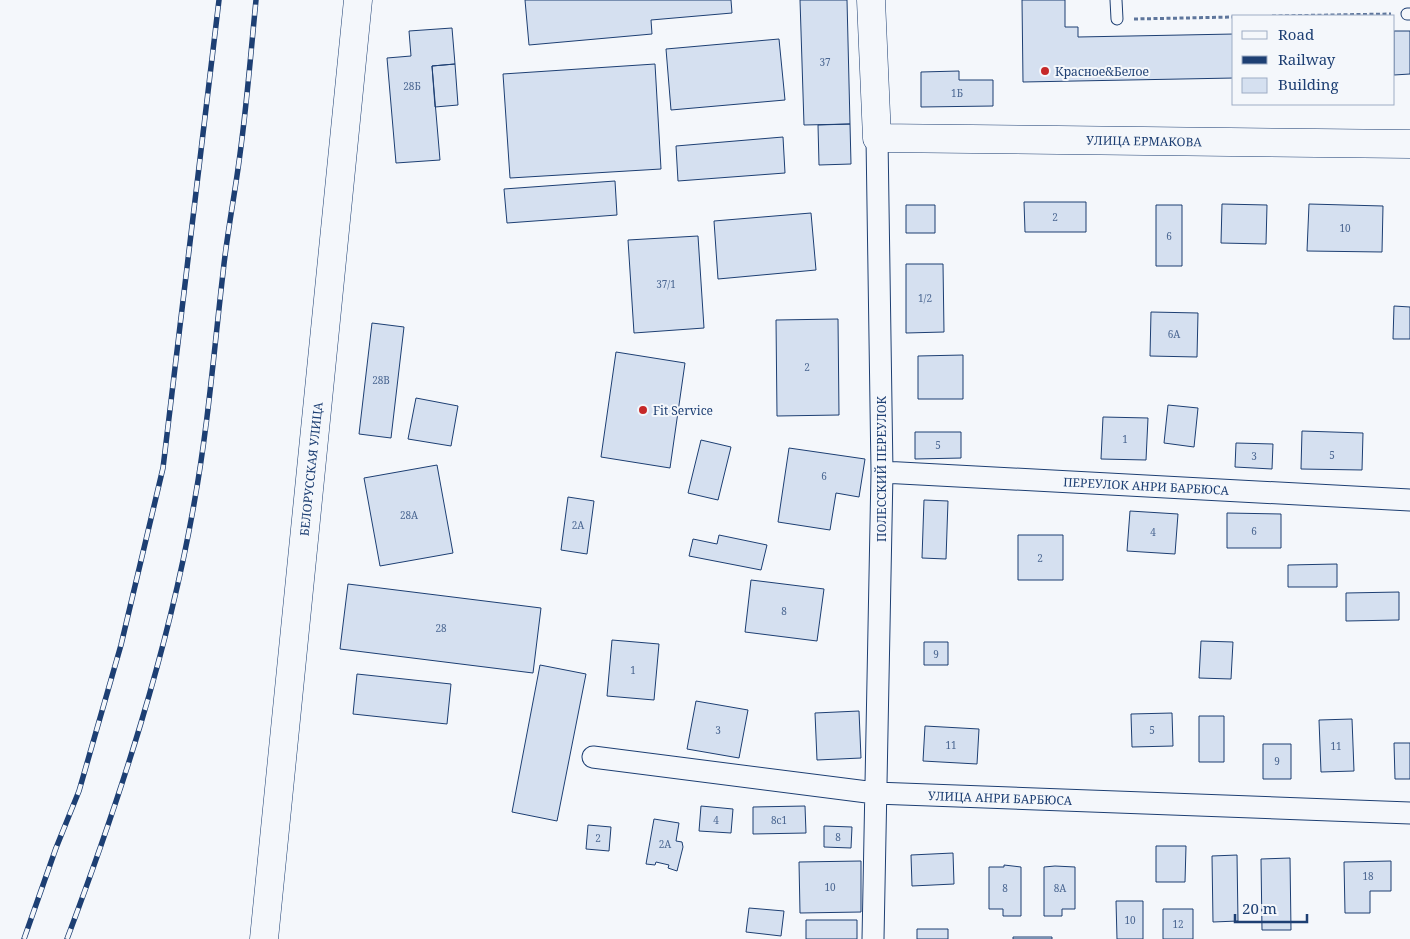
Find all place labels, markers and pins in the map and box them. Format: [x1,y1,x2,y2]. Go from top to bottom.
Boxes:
place label: Красное&Белое [1055,63,1149,80]
marker: Красное&Белое [1039,65,1051,77]
place label: Fit Service [653,402,713,419]
marker: Fit Service [637,404,649,416]

